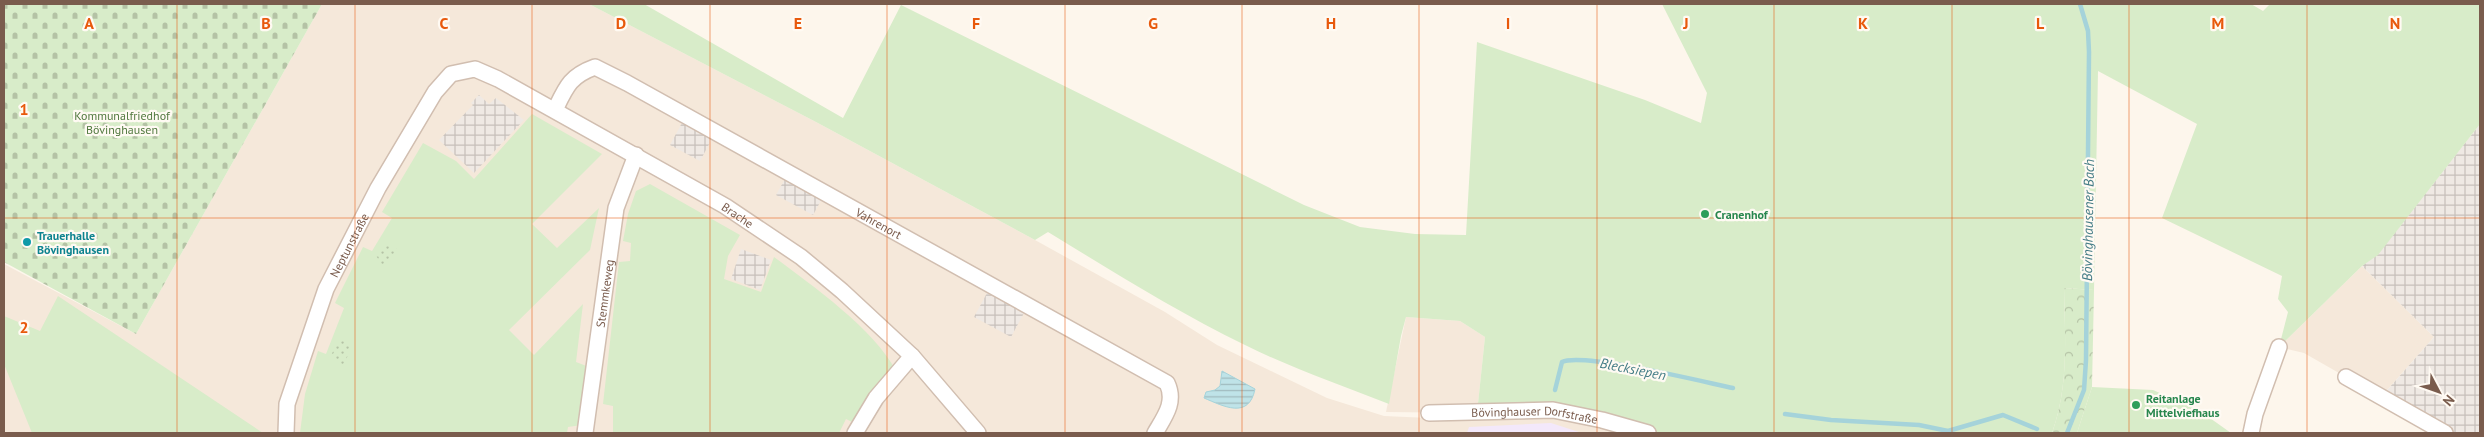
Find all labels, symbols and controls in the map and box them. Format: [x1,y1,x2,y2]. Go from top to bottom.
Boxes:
text: A [84,13,94,33]
text: B [261,13,271,33]
text: C [440,13,449,33]
text: D [616,13,626,33]
text: E [794,13,802,33]
text: F [972,13,980,33]
text: G [1148,13,1158,33]
text: H [1326,13,1336,33]
text: I [1506,13,1510,33]
text: J [1682,13,1689,33]
text: K [1858,13,1868,33]
text: L [2036,13,2045,33]
text: M [2212,13,2224,33]
text: N [2390,13,2400,33]
text: 1 [19,99,29,119]
park label: Kommunalfriedhof Bövinghausen [74,108,171,137]
water label: Bövinghausener Bach [2078,159,2098,281]
street label: Brache [719,199,757,231]
street label: Vahrenort [852,204,905,242]
place label: Cranenhof [1715,207,1769,222]
marker: Cranenhof [1699,208,1711,220]
street label: Neptunstraße [326,210,371,280]
place label: Trauerhalle Bövinghausen [37,228,109,257]
marker: Trauerhalle Bövinghausen [21,236,33,248]
street label: Stemmkeweg [592,258,616,328]
text: 2 [19,317,29,337]
water label: Blecksiepen [1598,354,1668,384]
north arrow [2414,367,2464,417]
place label: Reitanlage Mittelviefhaus [2146,391,2220,420]
text: N [2439,391,2459,410]
marker: Reitanlage Mittelviefhaus [2130,399,2142,411]
street label: Bövinghauser Dorfstraße [1471,402,1599,426]

